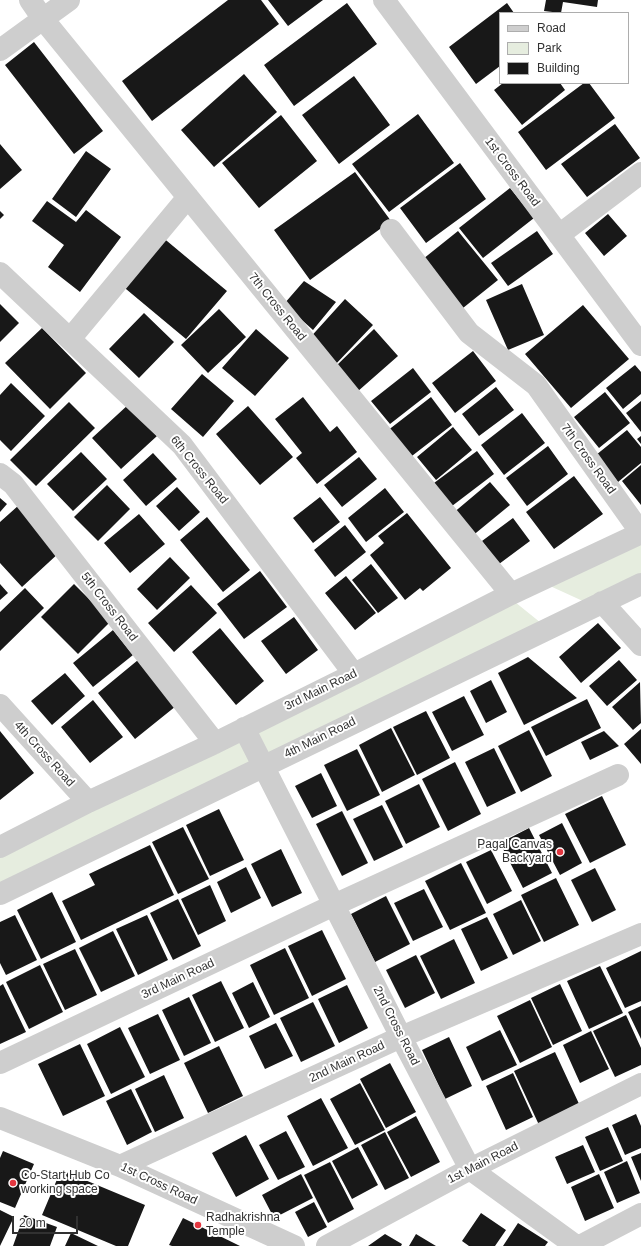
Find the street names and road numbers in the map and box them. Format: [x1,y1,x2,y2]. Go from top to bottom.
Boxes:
street label: 1st Cross Road [481,135,543,209]
street label: 7th Cross Road [245,270,309,344]
street label: 7th Cross Road [558,421,618,497]
street label: 6th Cross Road [167,433,231,507]
street label: 5th Cross Road [78,570,140,644]
street label: 3rd Main Road [282,666,360,714]
street label: 4th Main Road [282,714,358,762]
street label: 4th Cross Road [11,718,77,790]
street label: 3rd Main Road [139,956,217,1002]
street label: 2nd Cross Road [370,984,422,1068]
street label: 2nd Main Road [307,1038,387,1086]
street label: 1st Main Road [445,1139,521,1187]
street label: 1st Cross Road [118,1160,200,1208]

